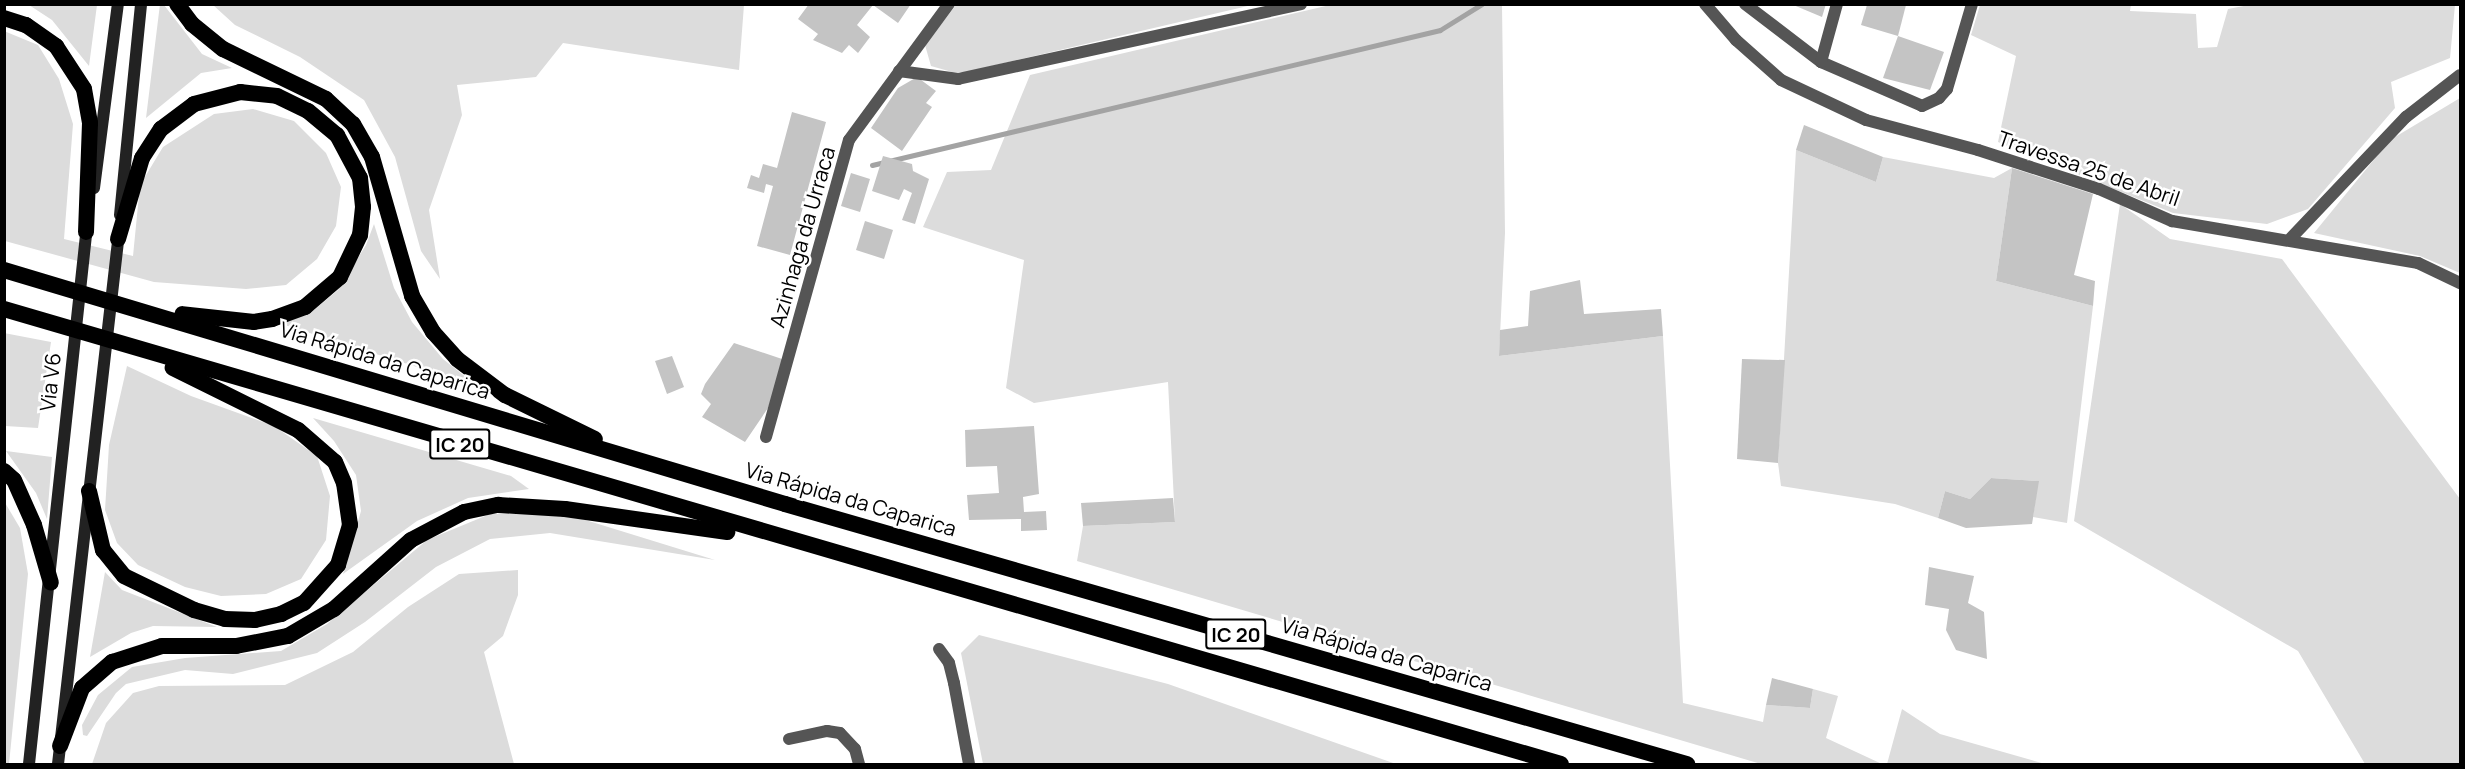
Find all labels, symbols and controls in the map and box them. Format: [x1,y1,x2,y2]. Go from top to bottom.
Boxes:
street label: Travessa 25 de Abril [1995,125,2183,211]
street label: Azinhaga da Urraca [764,144,840,330]
street label: Via Rápida da Caparica [277,316,493,404]
street label: Via V6 [34,351,66,413]
road number: IC 20 [428,427,492,461]
street label: Via Rápida da Caparica [743,457,959,541]
street label: Via Rápida da Caparica [1279,612,1495,696]
road number: IC 20 [1204,617,1268,651]

